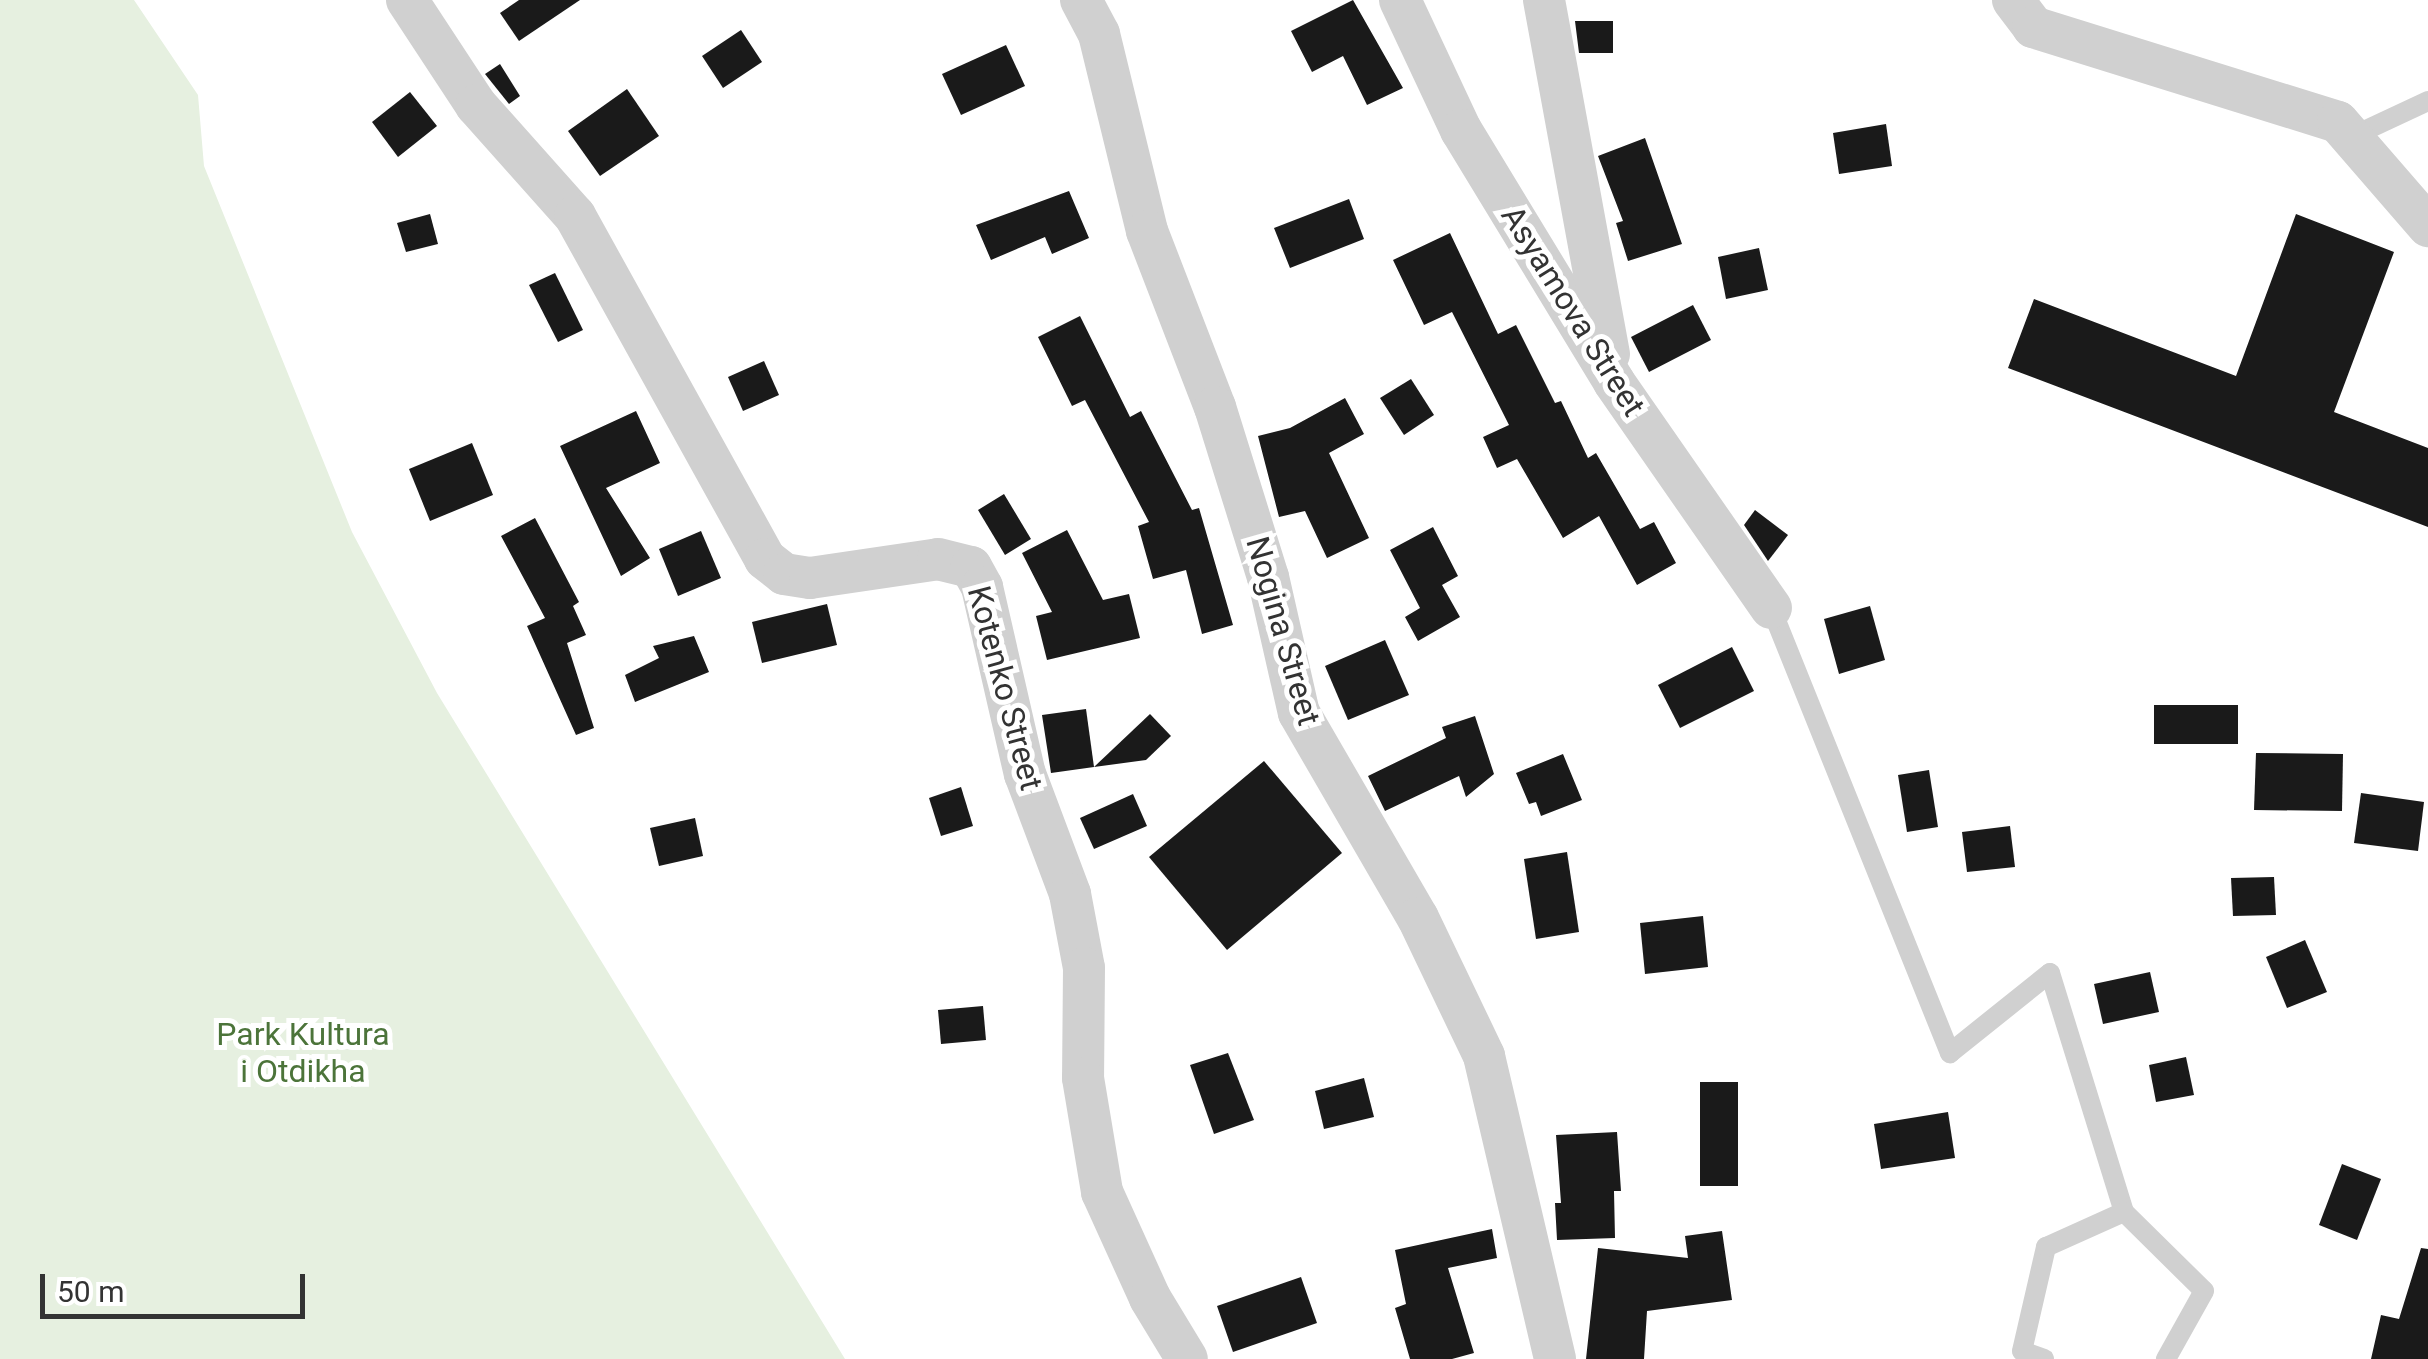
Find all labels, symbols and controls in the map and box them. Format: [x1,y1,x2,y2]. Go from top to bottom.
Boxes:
street label: Asyamova Street [1493,199,1653,423]
street label: Nogina Street [1238,532,1328,730]
street label: Kotenko Street [959,582,1051,794]
park label: Park Kultura i Otdikha [216,1016,390,1091]
scale bar [45,1254,310,1316]
text: 50 m [57,1274,124,1309]

